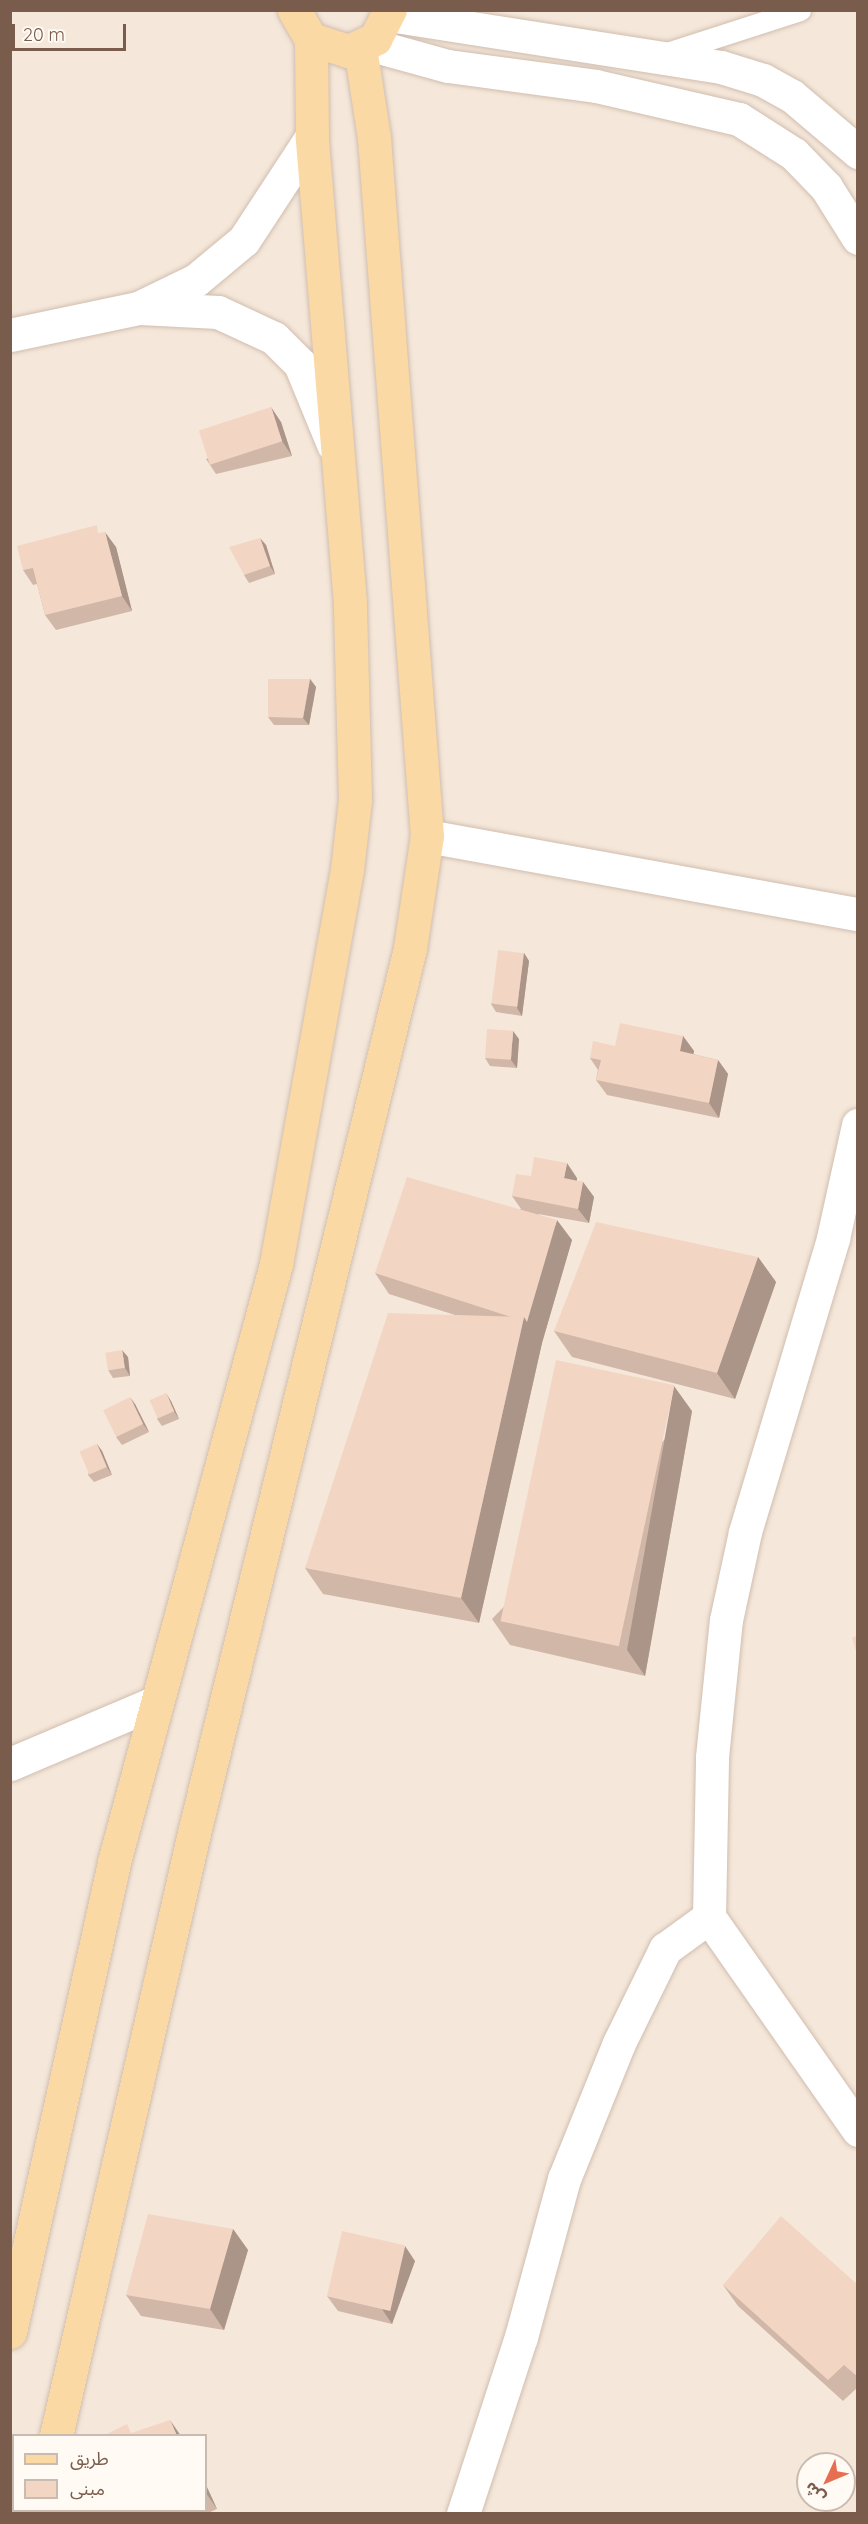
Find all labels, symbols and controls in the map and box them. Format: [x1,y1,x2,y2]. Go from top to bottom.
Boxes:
scale bar [15,12,129,50]
text: 20 m [23,23,65,46]
legend [12,2434,207,2512]
text: طريق [70,2447,109,2470]
north arrow [796,2452,856,2512]
text: مبنى [70,2477,105,2500]
text: ش [800,2478,829,2508]

